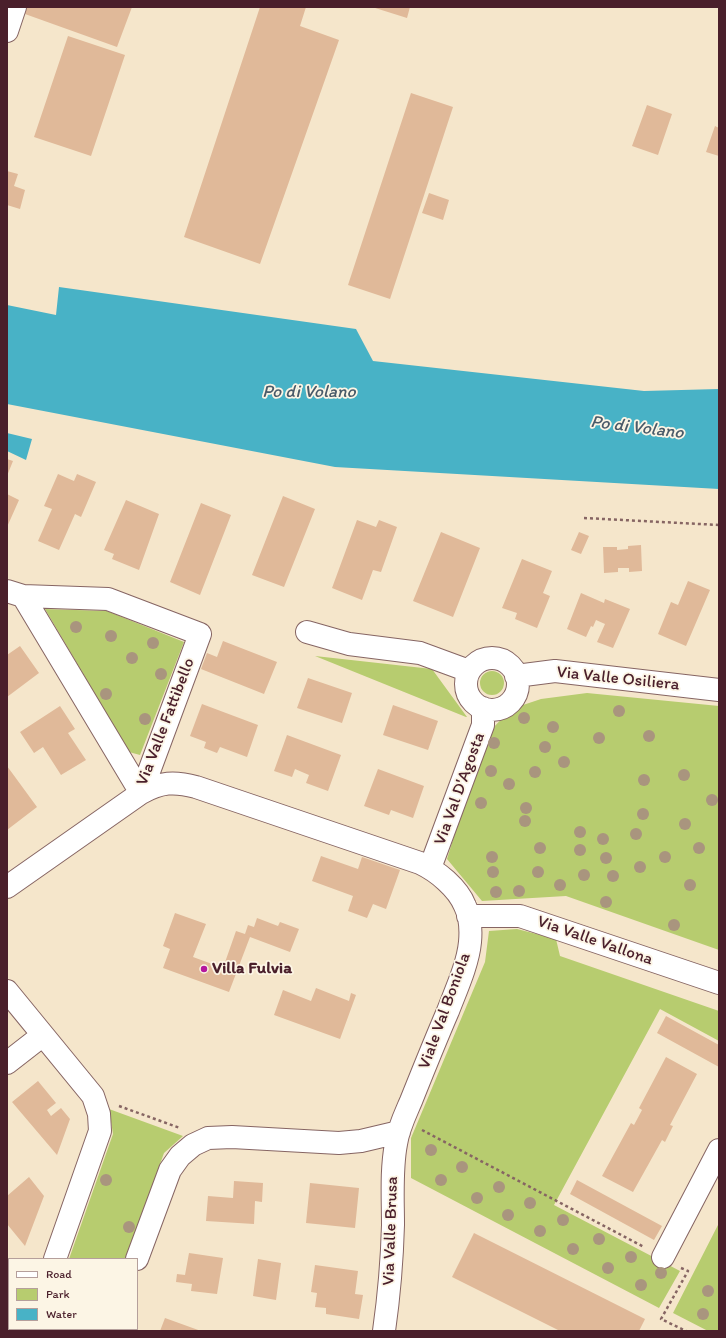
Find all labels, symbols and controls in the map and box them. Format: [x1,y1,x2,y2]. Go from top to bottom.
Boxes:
water label: Po di Volano [262,381,356,403]
water label: Po di Volano [589,412,685,444]
street label: Via Valle Fattibello [132,655,200,789]
street label: Via Valle Osiliera [556,662,680,696]
street label: Via Val D'Agosta [430,730,490,848]
street label: Via Valle Vallona [534,912,656,970]
street label: Viale Val Boniola [414,950,476,1072]
place label: Villa Fulvia [212,959,292,979]
marker: Villa Fulvia [199,964,209,974]
street label: Via Valle Brusa [379,1176,403,1286]
legend [8,1258,138,1330]
text: Road [46,1267,72,1281]
text: Park [46,1287,70,1301]
text: Water [46,1307,77,1321]

